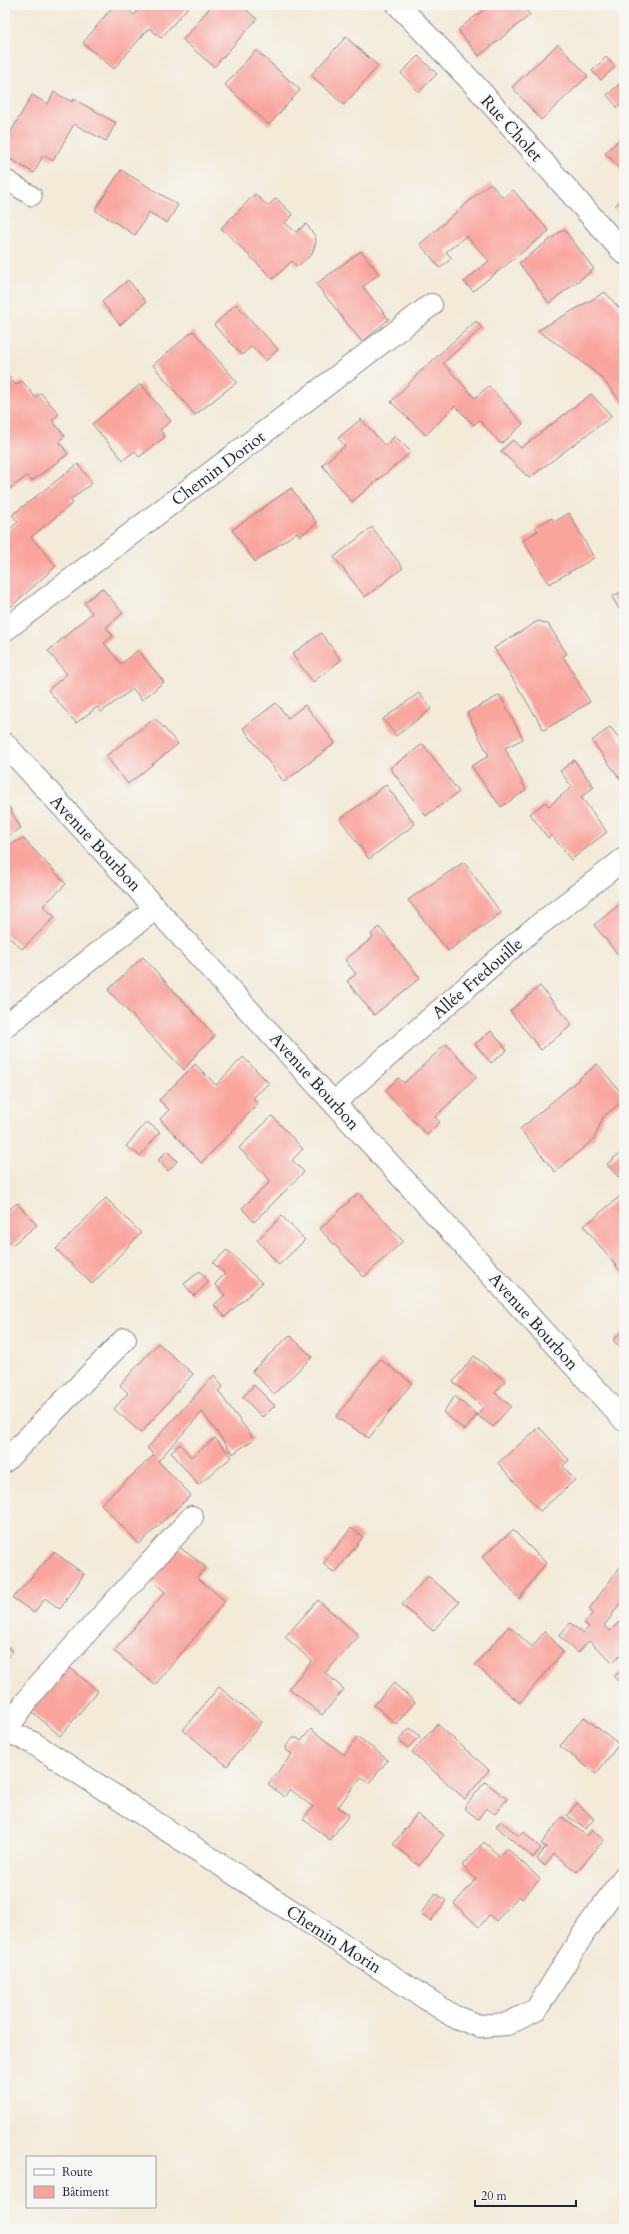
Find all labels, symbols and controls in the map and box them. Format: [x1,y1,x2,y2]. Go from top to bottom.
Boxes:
street label: Rue Cholet [476,90,548,167]
street label: Chemin Doriot [167,425,270,511]
street label: Avenue Bourbon [45,790,147,897]
street label: Allée Fredouille [427,933,528,1024]
street label: Avenue Bourbon [265,1028,365,1135]
street label: Avenue Bourbon [484,1268,584,1375]
street label: Chemin Morin [282,1900,386,1979]
legend [26,2156,156,2208]
text: Route [62,2164,93,2180]
scale bar [475,2182,576,2208]
text: Bâtiment [62,2184,109,2200]
text: 20 m [481,2188,508,2204]

